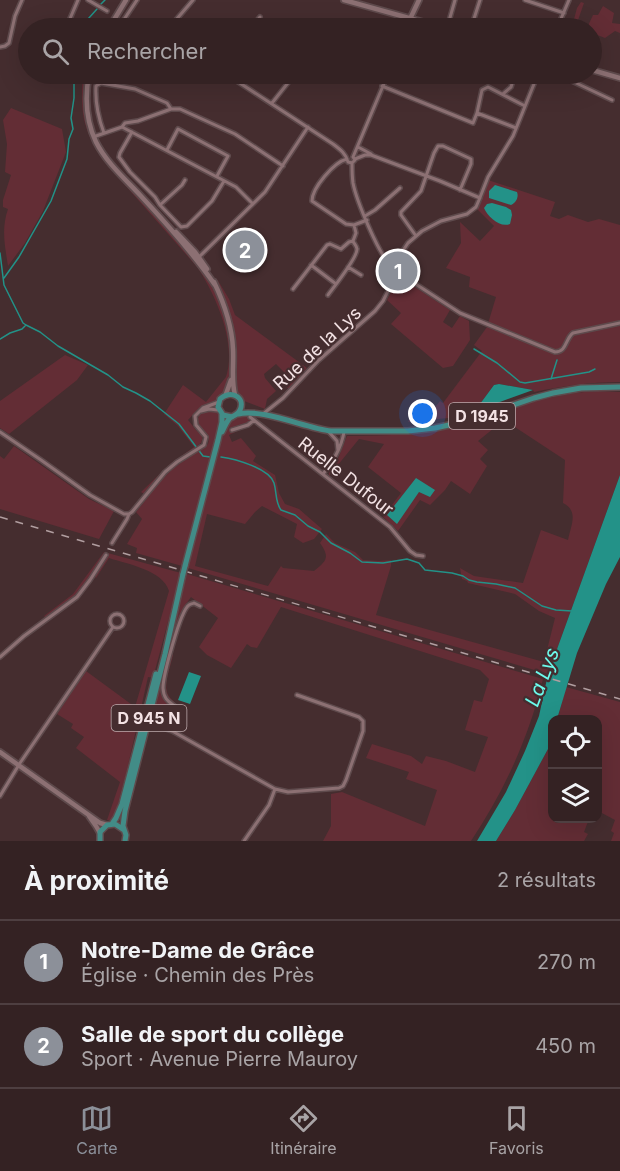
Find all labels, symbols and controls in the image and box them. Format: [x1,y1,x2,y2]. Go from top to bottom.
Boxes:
search box [18,18,602,84]
icon: search [39,35,72,68]
text: Rechercher [87,38,207,64]
pin: 2 [226,228,264,272]
pin: 1 [378,248,418,294]
street label: Rue de la Lys [269,302,365,394]
your location [408,399,437,428]
road number: D 1945 [449,403,515,429]
street label: Ruelle Dufour [294,432,398,520]
water label: La Lys [520,644,564,710]
road number: D 945 N [112,705,186,731]
map controls [548,715,602,823]
button: locate [548,715,602,769]
button: layers [548,769,602,823]
text: À proximité [24,865,169,896]
text: 2 résultats [497,868,596,892]
text: Notre-Dame de Grâce [81,937,314,963]
text: 1 [39,950,48,974]
text: 270 m [537,950,596,974]
text: Église · Chemin des Près [81,963,314,987]
text: Salle de sport du collège [81,1021,344,1047]
text: 2 [37,1034,50,1058]
text: 450 m [535,1034,596,1058]
text: Sport · Avenue Pierre Mauroy [81,1047,358,1071]
tab: Carte [76,1102,118,1158]
tab: Itinéraire [270,1102,337,1158]
tab: Favoris [489,1102,544,1158]

